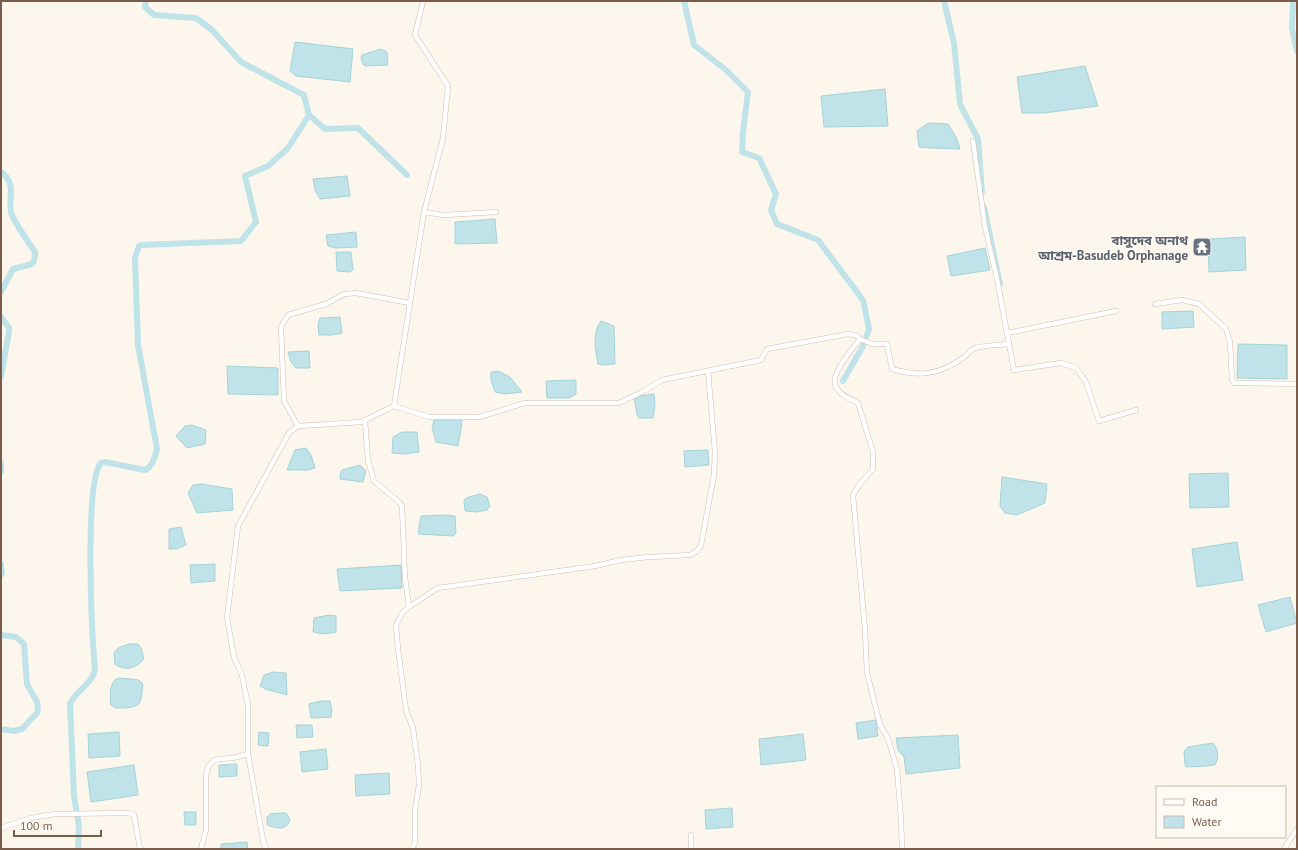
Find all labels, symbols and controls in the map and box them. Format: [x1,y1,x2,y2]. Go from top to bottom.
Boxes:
place label: বাসুদেব অনাথ আশ্রম-Basudeb Orphanage [1037,232,1189,264]
temple icon: বাসুদেব অনাথ আশ্রম-Basudeb Orphanage [1191,236,1213,258]
legend [1156,786,1286,838]
text: Road [1192,794,1217,809]
scale bar [14,812,101,838]
text: Water [1192,814,1222,829]
text: 100 m [20,818,53,833]

